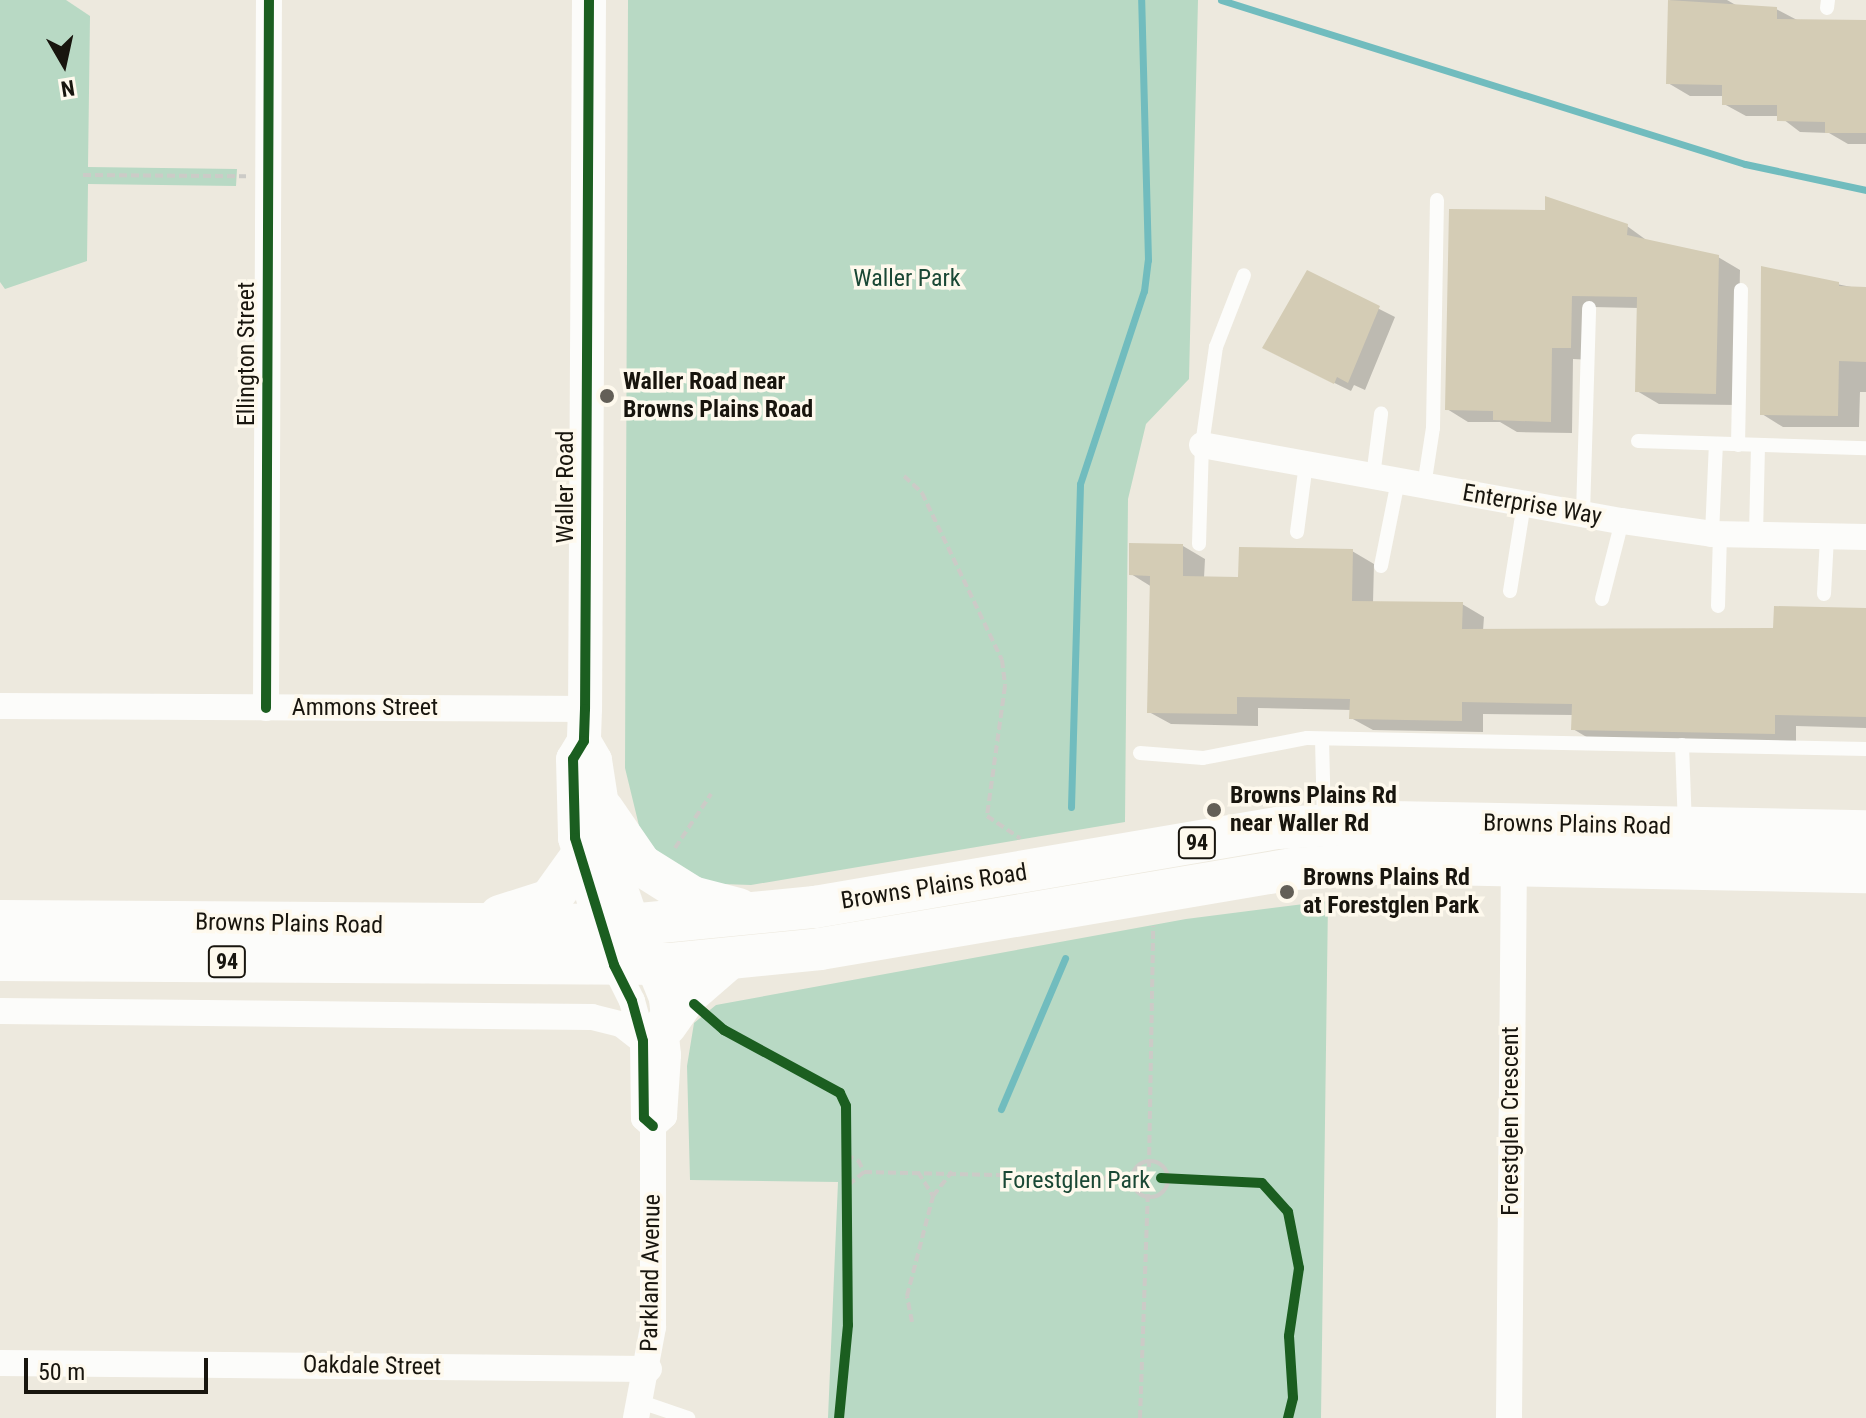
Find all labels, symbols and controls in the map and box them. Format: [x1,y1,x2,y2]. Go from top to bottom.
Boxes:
north arrow [24,24,104,104]
text: N [59,75,76,102]
park label: Waller Park [853,265,961,293]
street label: Ellington Street [233,282,261,426]
place label: Waller Road near Browns Plains Road [623,368,813,424]
marker: Waller Road near Browns Plains Road [598,387,616,405]
street label: Waller Road [552,431,580,543]
street label: Enterprise Way [1460,479,1604,531]
street label: Ammons Street [292,694,438,722]
place label: Browns Plains Rd near Waller Rd [1230,782,1397,838]
marker: Browns Plains Rd near Waller Rd [1205,801,1223,819]
street label: Browns Plains Road [1483,809,1671,841]
road number: 94 [1177,825,1217,861]
street label: Browns Plains Road [839,858,1029,916]
place label: Browns Plains Rd at Forestglen Park [1303,864,1479,920]
marker: Browns Plains Rd at Forestglen Park [1278,883,1296,901]
street label: Browns Plains Road [195,908,383,940]
road number: 94 [207,944,247,980]
street label: Forestglen Crescent [1497,1026,1525,1216]
park label: Forestglen Park [1002,1167,1150,1195]
street label: Parkland Avenue [635,1194,667,1352]
scale bar [28,1342,212,1392]
street label: Oakdale Street [303,1350,441,1382]
text: 50 m [38,1358,85,1386]

